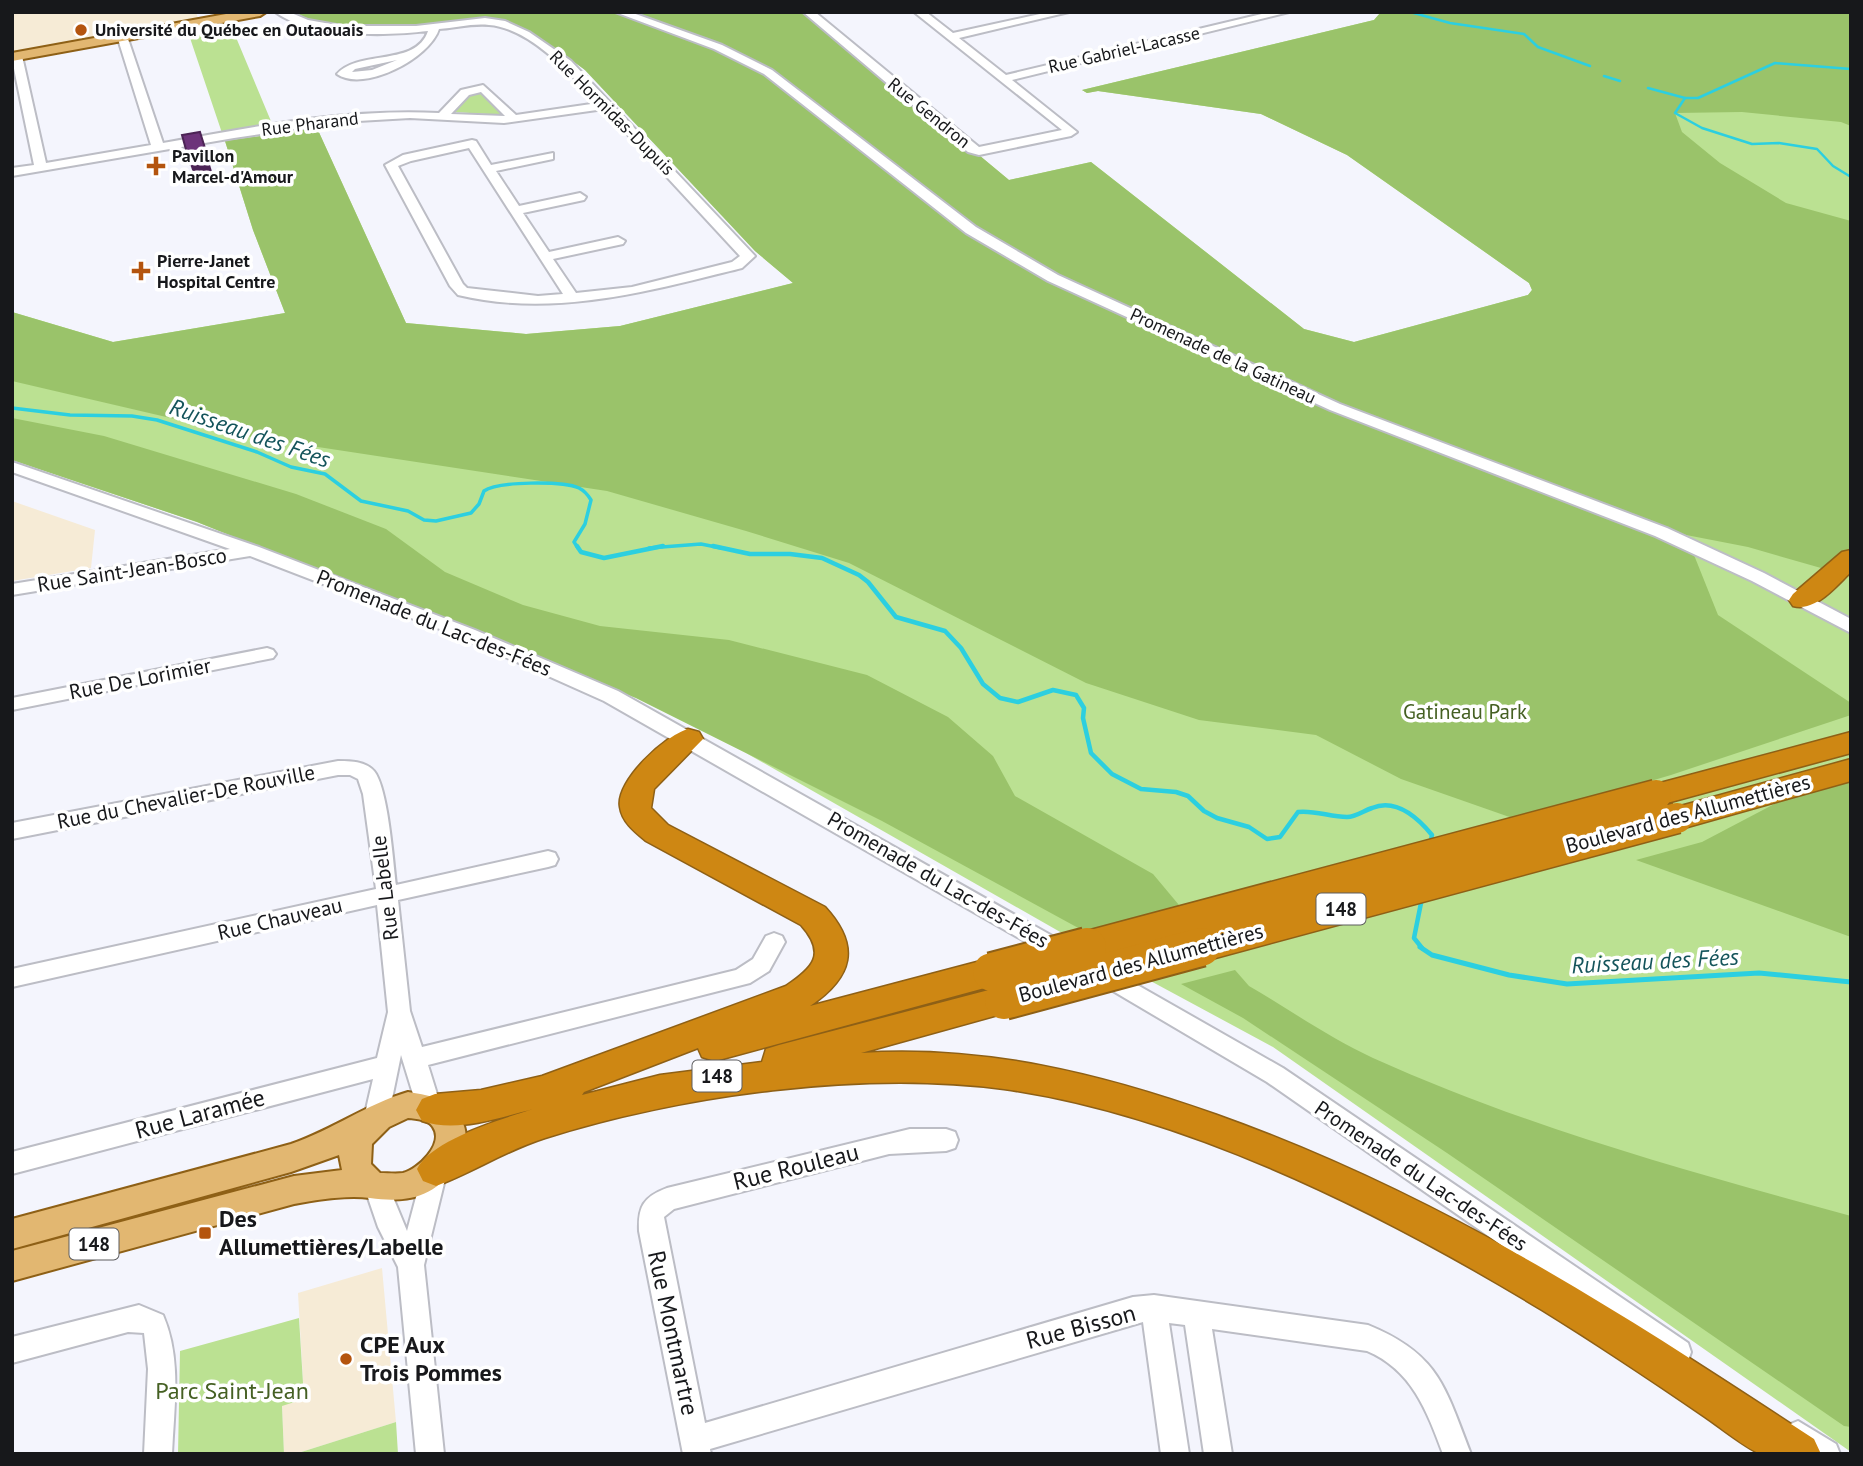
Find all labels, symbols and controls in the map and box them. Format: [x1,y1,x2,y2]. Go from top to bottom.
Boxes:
place label: Université du Québec en Outaouais [95,18,364,41]
street label: Rue Gabriel-Lacasse [1046,21,1202,78]
marker: Université du Québec en Outaouais [73,22,89,38]
street label: Rue Hormidas-Dupuis [545,45,680,180]
street label: Rue Gendron [883,72,975,153]
street label: Rue Pharand [260,106,360,141]
place label: Pavillon Marcel-d'Amour [172,144,294,188]
marker: Pavillon Marcel-d'Amour [146,156,166,176]
place label: Pierre-Janet Hospital Centre [157,249,275,293]
marker: Pierre-Janet Hospital Centre [131,261,151,281]
street label: Promenade de la Gatineau [1127,302,1320,409]
water label: Ruisseau des Fées [166,392,335,474]
street label: Rue Saint-Jean-Bosco [35,541,229,598]
street label: Promenade du Lac-des-Fées [313,563,556,682]
street label: Rue De Lorimier [67,652,213,706]
park label: Gatineau Park [1403,698,1527,725]
street label: Rue du Chevalier-De Rouville [55,758,317,835]
street label: Boulevard des Allumettières [1563,768,1813,859]
street label: Promenade du Lac-des-Fées [823,805,1054,954]
street label: Rue Labelle [365,834,404,942]
street label: Rue Chauveau [215,891,345,946]
road number: 148 [1316,894,1366,925]
street label: Boulevard des Allumettières [1016,917,1266,1008]
water label: Ruisseau des Fées [1570,942,1740,979]
road number: 148 [692,1060,742,1092]
street label: Rue Laramée [132,1081,268,1146]
street label: Promenade du Lac-des-Fées [1310,1094,1533,1257]
street label: Rue Rouleau [730,1136,862,1197]
place label: Des Allumettières/Labelle [219,1203,443,1262]
marker: Des Allumettières/Labelle [197,1225,213,1241]
road number: 148 [70,1228,119,1260]
street label: Rue Montmartre [641,1248,706,1418]
street label: Rue Bisson [1023,1297,1139,1356]
place label: CPE Aux Trois Pommes [360,1329,502,1388]
marker: CPE Aux Trois Pommes [338,1351,354,1367]
park label: Parc Saint-Jean [155,1375,309,1406]

